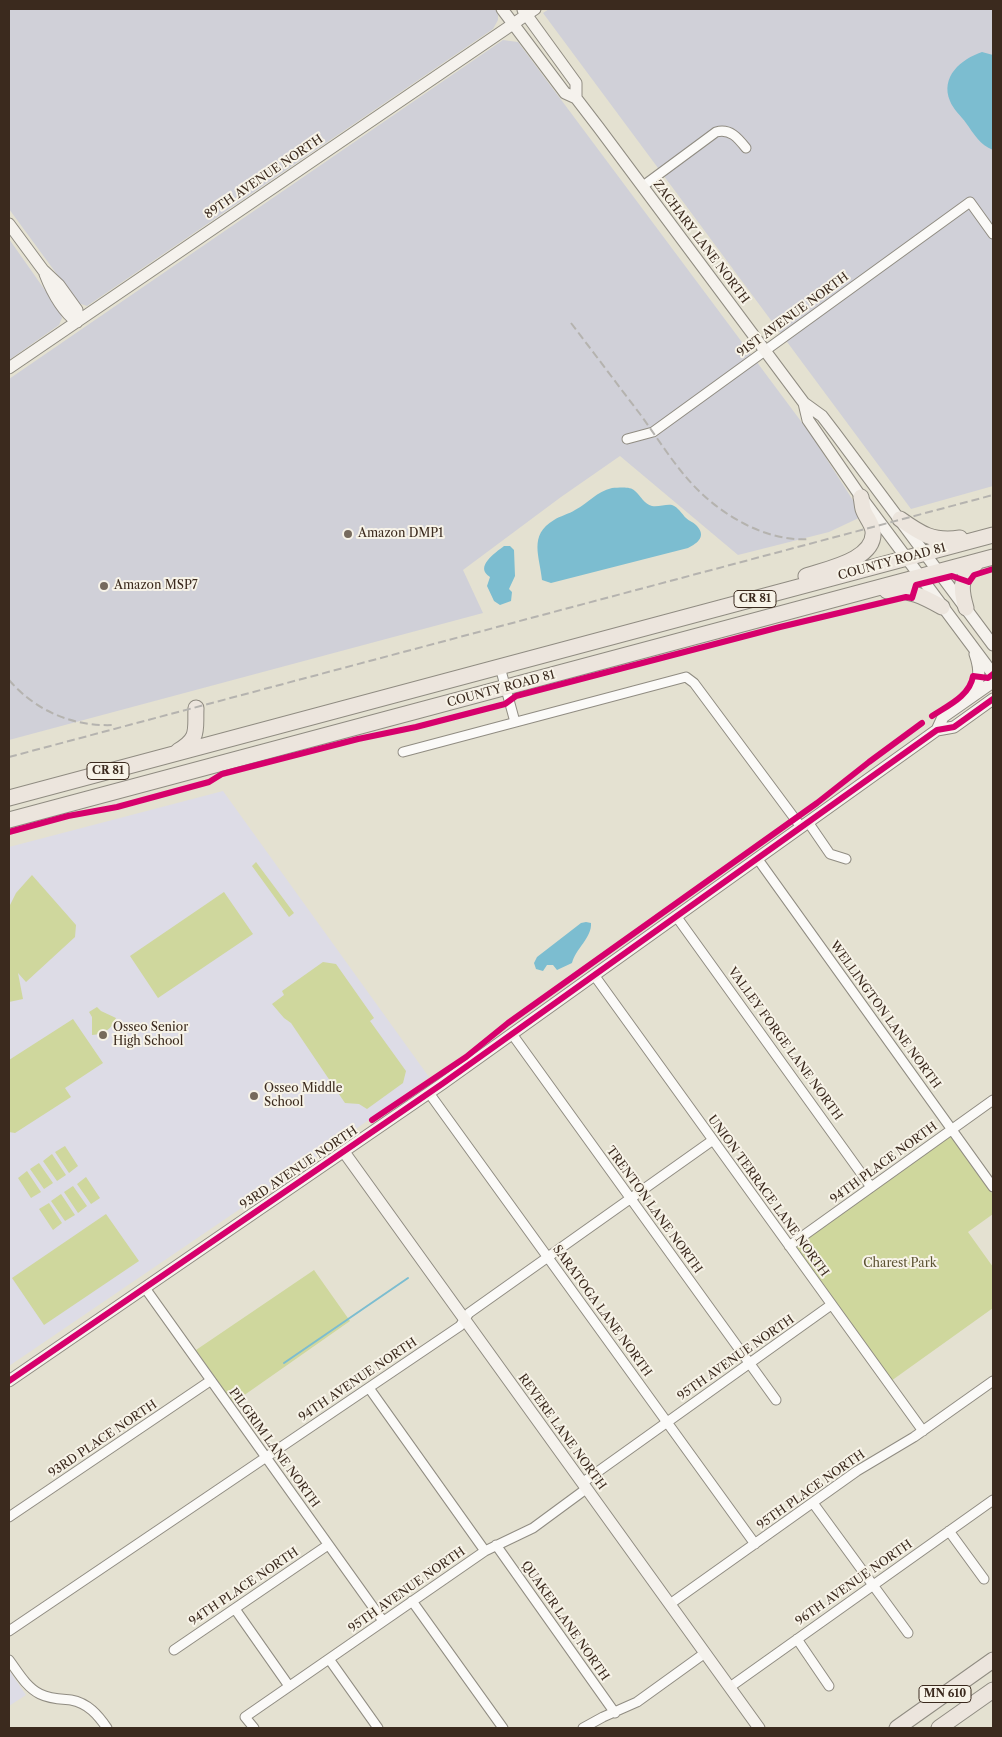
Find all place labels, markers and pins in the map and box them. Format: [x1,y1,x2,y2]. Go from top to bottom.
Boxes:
place label: Amazon DMP1 [358,527,443,541]
marker: Amazon DMP1 [342,528,354,540]
place label: Amazon MSP7 [114,579,198,593]
marker: Amazon MSP7 [98,580,110,592]
place label: Osseo Senior High School [113,1021,188,1049]
marker: Osseo Senior High School [97,1029,109,1041]
place label: Osseo Middle School [264,1082,342,1110]
marker: Osseo Middle School [248,1090,260,1102]

